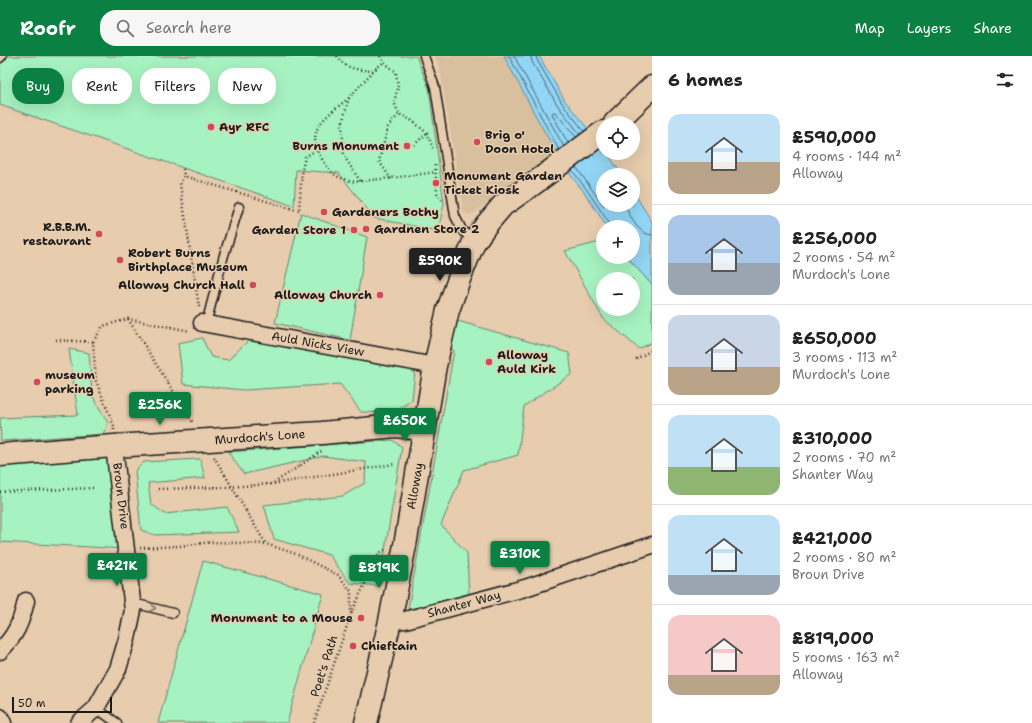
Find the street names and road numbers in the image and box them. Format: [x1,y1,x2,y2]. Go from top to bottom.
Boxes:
street label: Auld Nicks View [270,328,366,360]
street label: Murdoch's Lone [214,426,306,448]
street label: Alloway [403,461,427,511]
street label: Broun Drive [109,462,133,530]
street label: Shanter Way [426,587,502,621]
street label: Poet's Path [307,633,341,699]

